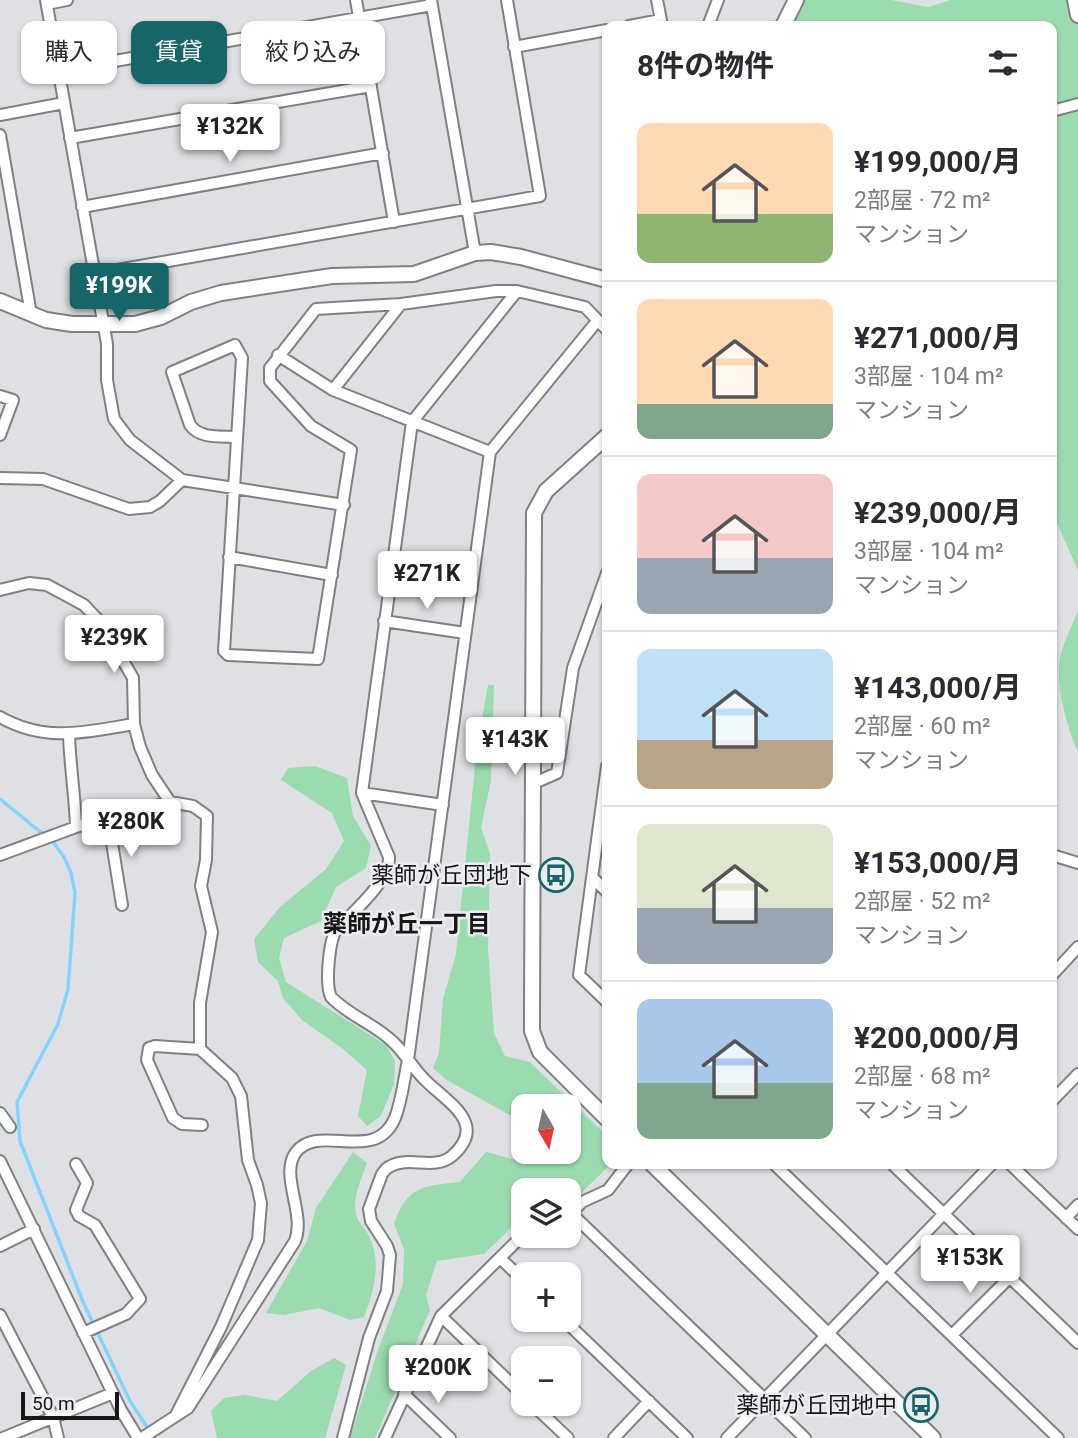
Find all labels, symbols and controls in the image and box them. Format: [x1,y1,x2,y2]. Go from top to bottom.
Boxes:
chip: 購入 [21,21,117,84]
chip: 賃貸 [131,21,227,84]
chip: 絞り込み [241,21,385,84]
icon: filters [984,44,1022,82]
text: 8件の物件 [637,48,774,83]
pin: ¥132K [181,104,279,164]
text: ¥132K [197,113,263,140]
text: ¥199,000/月 [854,144,1022,179]
icon: home [693,151,777,235]
text: 2部屋 · 72 m² [854,187,991,214]
text: マンション [854,221,969,248]
pin: ¥199K [70,264,168,323]
text: ¥199K [86,272,152,299]
text: ¥271,000/月 [854,320,1022,355]
icon: home [693,327,777,411]
text: 3部屋 · 104 m² [854,363,1003,390]
text: マンション [854,397,969,424]
text: ¥239,000/月 [854,495,1022,530]
icon: home [693,502,777,586]
text: 3部屋 · 104 m² [854,538,1003,565]
pin: ¥271K [378,552,476,611]
text: ¥271K [394,560,460,587]
text: マンション [854,572,969,599]
pin: ¥239K [65,616,163,675]
text: ¥239K [81,624,147,651]
text: ¥143,000/月 [854,670,1022,705]
icon: home [693,677,777,761]
text: 2部屋 · 60 m² [854,713,991,740]
pin: ¥143K [466,718,564,777]
text: ¥143K [482,726,548,753]
text: マンション [854,747,969,774]
pin: ¥280K [82,800,180,859]
text: ¥280K [98,808,164,835]
text: ¥153,000/月 [854,845,1022,880]
icon: home [693,852,777,936]
bus stop icon: 薬師が丘団地下 [537,856,575,894]
place label: 薬師が丘団地下 [371,862,532,889]
text: 2部屋 · 52 m² [854,888,991,915]
district label: 薬師が丘一丁目 [323,910,491,938]
text: マンション [854,922,969,949]
text: ¥200,000/月 [854,1020,1022,1055]
icon: home [693,1027,777,1111]
text: 2部屋 · 68 m² [854,1063,991,1090]
north arrow [511,1094,581,1164]
map controls [511,1094,581,1416]
text: マンション [854,1097,969,1124]
button: layers [511,1178,581,1248]
pin: ¥153K [921,1236,1019,1295]
text: ¥153K [937,1244,1003,1271]
button: + [511,1262,581,1332]
pin: ¥200K [389,1346,487,1405]
button: − [511,1346,581,1416]
text: ¥200K [405,1354,471,1381]
bus stop icon: 薬師が丘団地中 [902,1386,940,1424]
scale bar [21,1389,119,1421]
text: 50 m [32,1392,75,1415]
place label: 薬師が丘団地中 [736,1392,897,1419]

